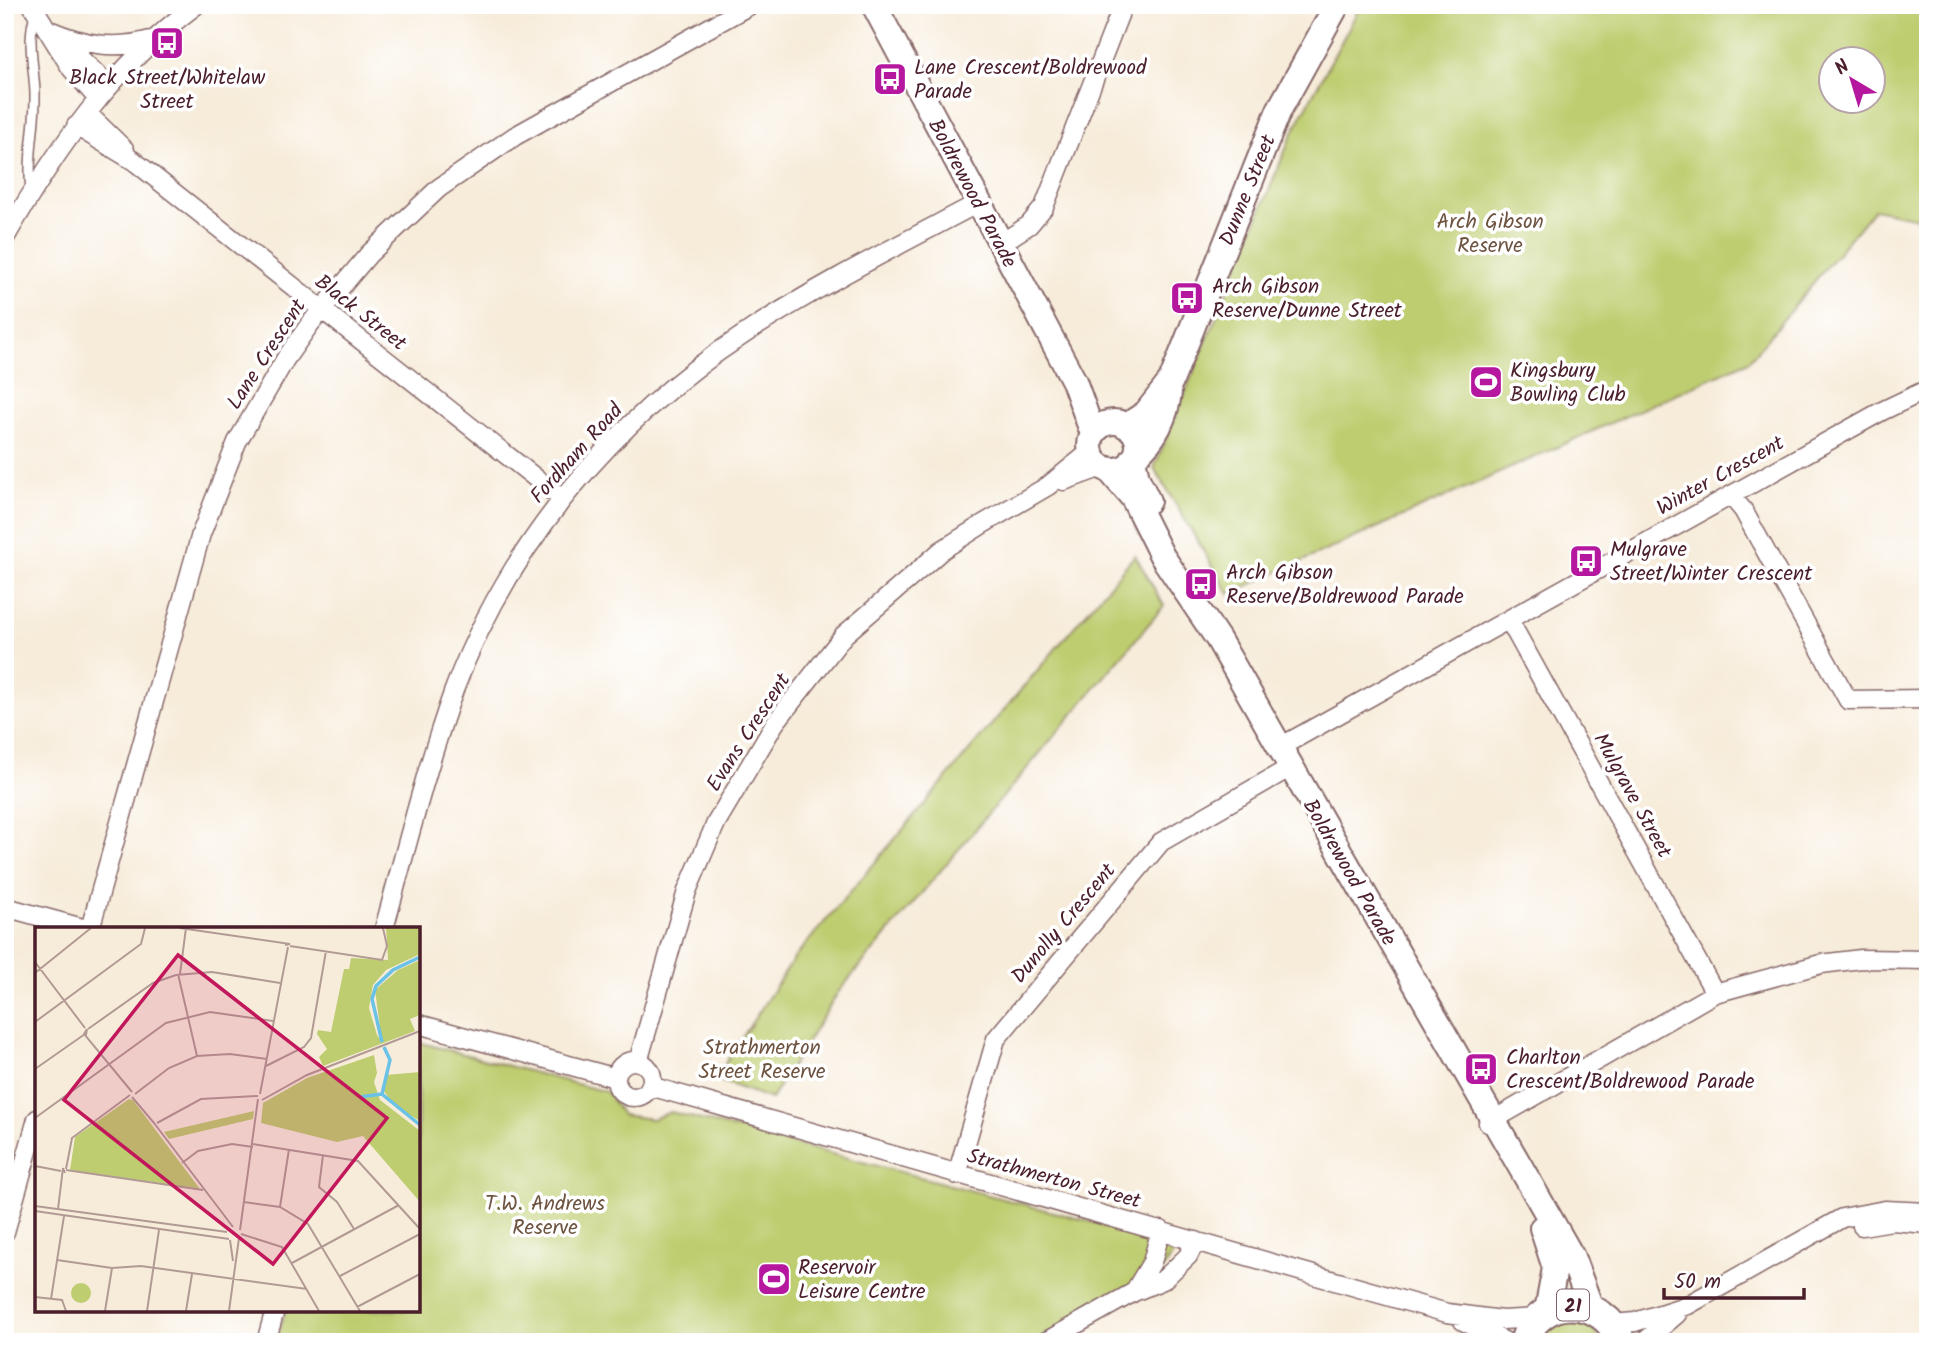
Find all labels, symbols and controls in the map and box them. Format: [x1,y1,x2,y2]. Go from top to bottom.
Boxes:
bus stop icon: Black Street/Whitelaw Street [148,24,186,62]
north arrow [1818,46,1888,116]
place label: Lane Crescent/Boldrewood Parade [914,52,1147,109]
text: N [1829,53,1857,84]
bus stop icon: Lane Crescent/Boldrewood Parade [871,60,909,98]
place label: Black Street/Whitelaw Street [69,62,266,119]
street label: Boldrewood Parade [918,113,1025,275]
street label: Dunne Street [1211,129,1286,251]
park label: Arch Gibson Reserve [1436,206,1544,263]
street label: Black Street [307,267,414,360]
place label: Arch Gibson Reserve/Dunne Street [1212,271,1403,328]
bus stop icon: Arch Gibson Reserve/Dunne Street [1168,279,1206,317]
street label: Lane Crescent [219,292,316,417]
place label: Kingsbury Bowling Club [1510,355,1626,412]
sports icon: Kingsbury Bowling Club [1467,363,1505,401]
street label: Fordham Road [523,396,632,512]
street label: Winter Crescent [1651,427,1791,525]
place label: Mulgrave Street/Winter Crescent [1610,534,1813,591]
bus stop icon: Mulgrave Street/Winter Crescent [1567,542,1605,580]
place label: Arch Gibson Reserve/Boldrewood Parade [1226,557,1464,614]
bus stop icon: Arch Gibson Reserve/Boldrewood Parade [1182,565,1220,603]
street label: Evans Crescent [698,666,800,799]
street label: Mulgrave Street [1584,727,1680,865]
street label: Boldrewood Parade [1293,793,1405,953]
street label: Dunolly Crescent [1004,856,1125,992]
inset map [35,927,420,1312]
park label: Strathmerton Street Reserve [698,1032,826,1089]
place label: Charlton Crescent/Boldrewood Parade [1506,1042,1755,1099]
bus stop icon: Charlton Crescent/Boldrewood Parade [1462,1050,1500,1088]
street label: Strathmerton Street [963,1140,1145,1219]
park label: T.W. Andrews Reserve [485,1188,605,1245]
place label: Reservoir Leisure Centre [798,1252,926,1309]
scale bar [1664,1256,1804,1300]
sports icon: Reservoir Leisure Centre [755,1260,793,1298]
text: 50 m [1674,1266,1721,1299]
road number: 21 [1557,1289,1589,1320]

